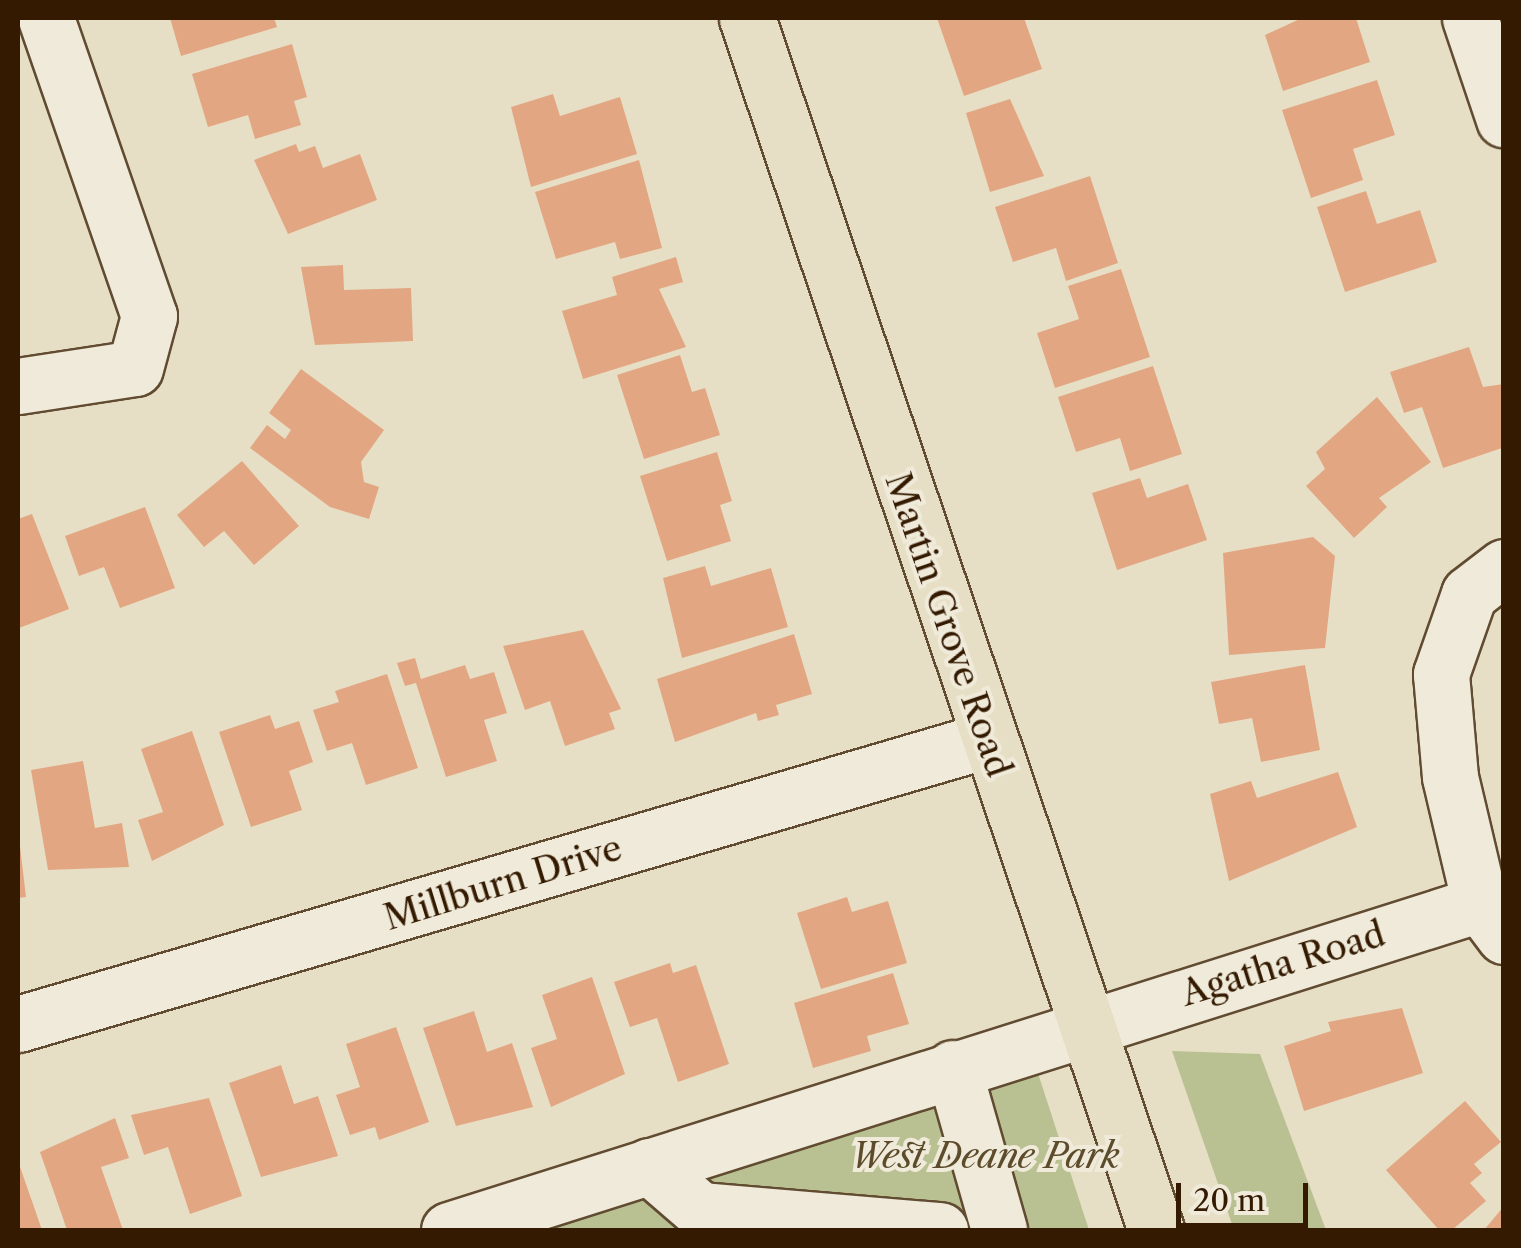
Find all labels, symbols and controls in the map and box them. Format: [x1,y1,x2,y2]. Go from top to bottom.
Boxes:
street label: Martin Grove Road [876,467,1020,783]
street label: Millburn Drive [379,827,627,939]
street label: Agatha Road [1176,913,1390,1015]
park label: West Deane Park [850,1135,1120,1177]
scale bar [1181,1163,1314,1225]
text: 20 m [1193,1182,1265,1219]

